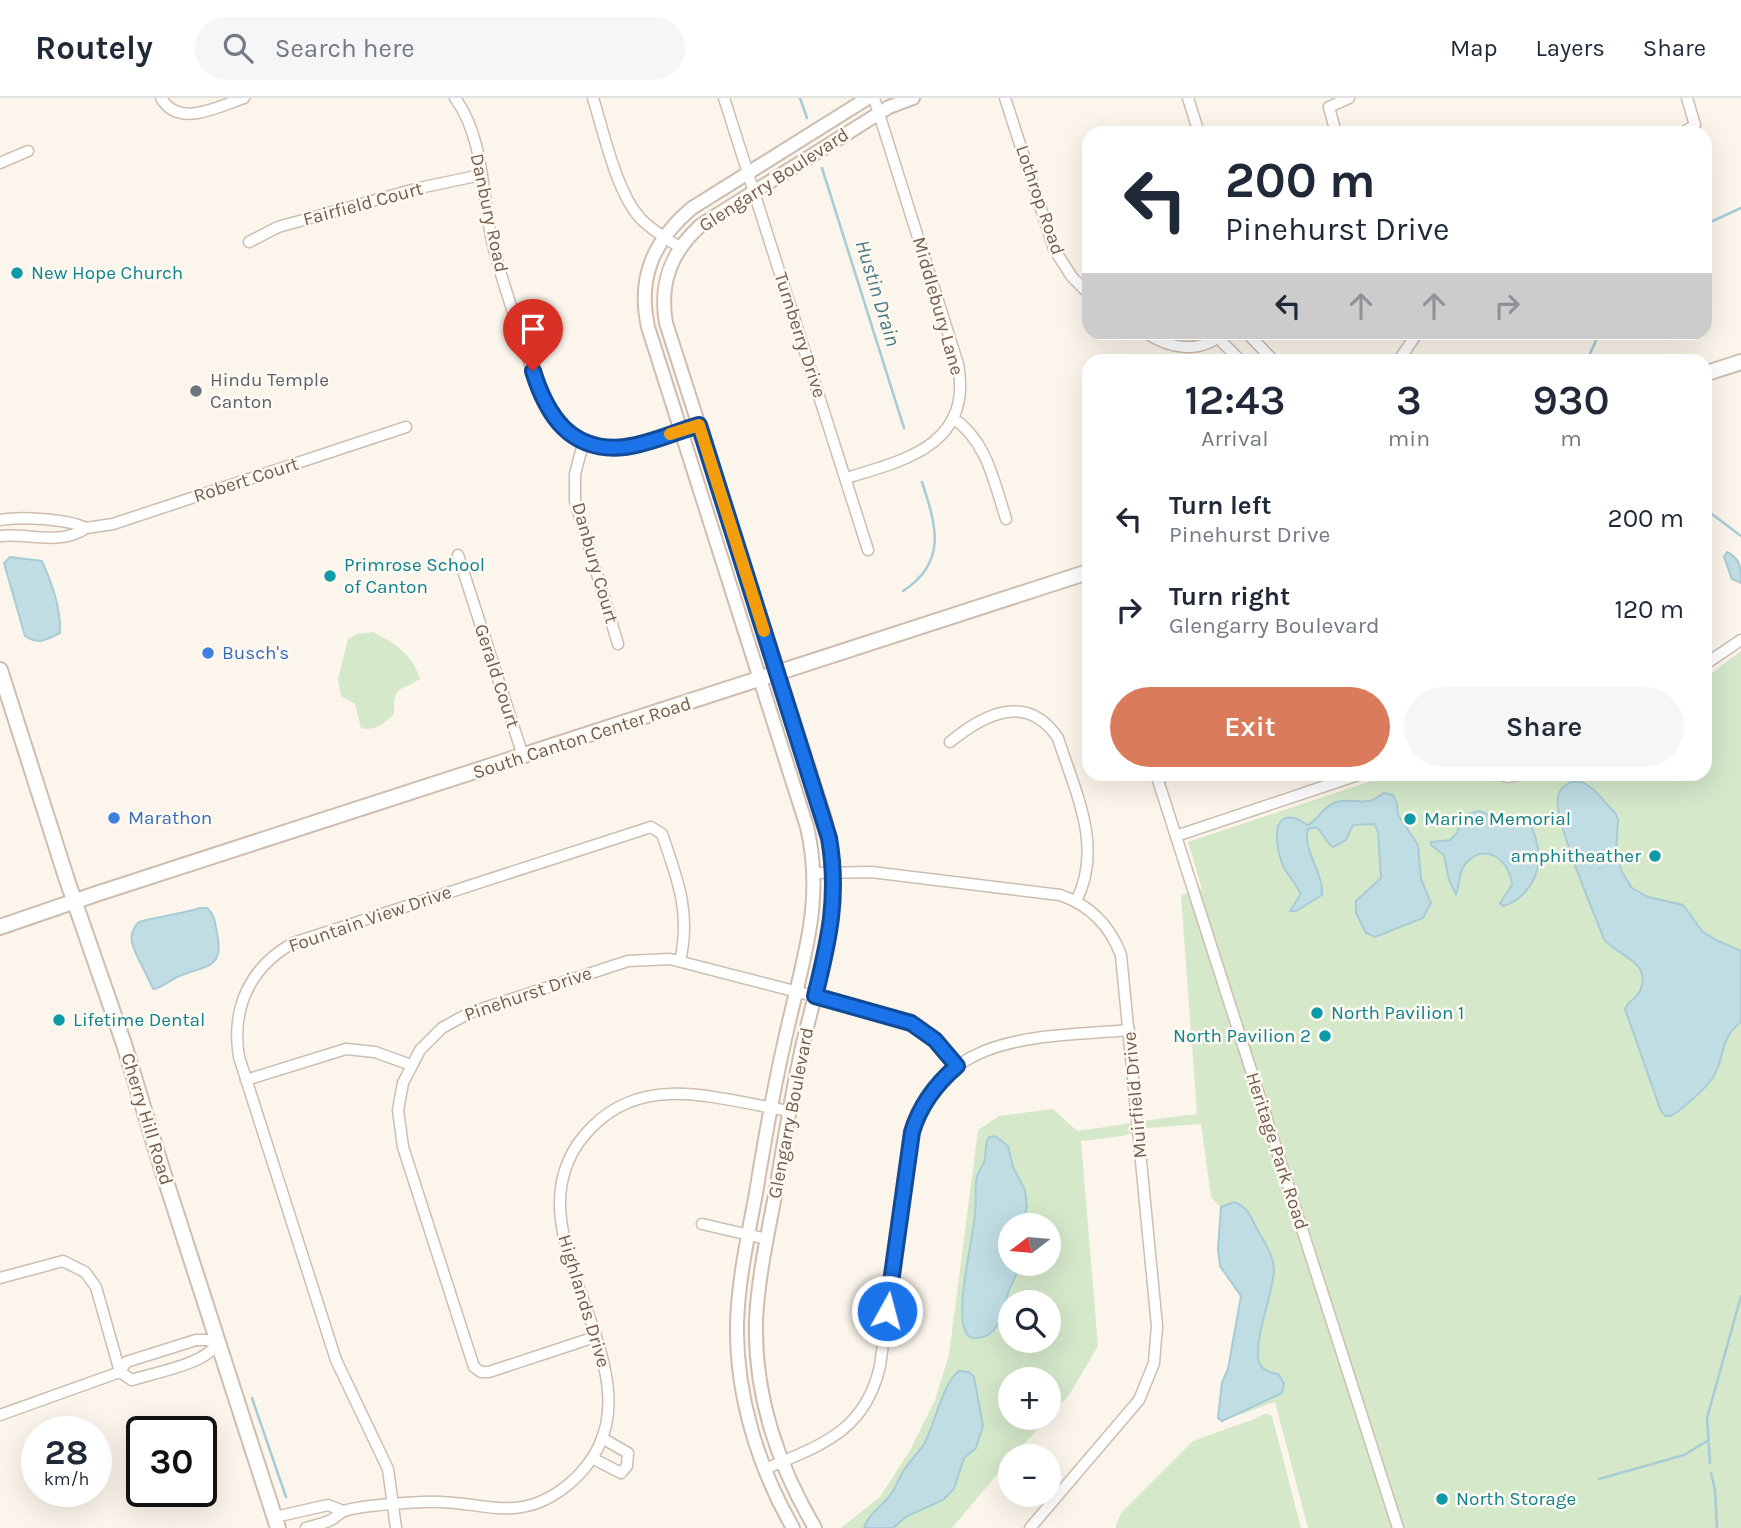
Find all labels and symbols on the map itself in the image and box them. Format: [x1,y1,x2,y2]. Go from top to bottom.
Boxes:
street label: Glengarry Boulevard [695,123,853,237]
street label: Lothrop Road [1011,142,1069,258]
street label: Danbury Road [466,151,512,275]
street label: Fairfield Court [301,177,425,231]
street label: Middlebury Lane [908,234,968,378]
water label: Hustin Drain [850,237,906,349]
place label: New Hope Church [31,262,183,284]
marker: New Hope Church [9,265,25,281]
street label: Turnberry Drive [769,270,831,400]
pin [503,299,563,371]
place label: Hindu Temple Canton [210,369,329,413]
marker: Hindu Temple Canton [188,383,204,399]
street label: Robert Court [191,453,301,507]
street label: Danbury Court [567,500,623,626]
place label: Primrose School of Canton [344,554,485,598]
marker: Primrose School of Canton [322,568,338,584]
street label: Gerald Court [470,621,524,731]
place label: Busch's [222,642,289,664]
marker: Busch's [200,645,216,661]
street label: South Canton Center Road [470,692,694,784]
place label: Marathon [128,807,212,829]
place label: Marine Memorial [1424,808,1571,830]
marker: Marathon [106,810,122,826]
marker: Marine Memorial [1402,811,1418,827]
place label: amphitheather [1510,845,1641,867]
marker: amphitheather [1647,848,1663,864]
street label: Fountain View Drive [286,881,454,957]
street label: Pinehurst Drive [461,962,595,1026]
place label: North Pavilion 1 [1331,1002,1464,1024]
marker: North Pavilion 1 [1309,1005,1325,1021]
place label: Lifetime Dental [73,1009,205,1031]
marker: Lifetime Dental [51,1012,67,1028]
place label: North Pavilion 2 [1173,1025,1311,1047]
street label: Glengarry Boulevard [764,1026,818,1200]
marker: North Pavilion 2 [1317,1028,1333,1044]
street label: Muirfield Drive [1118,1031,1152,1159]
street label: Cherry Hill Road [116,1050,178,1188]
street label: Heritage Park Road [1241,1069,1313,1233]
north arrow [998,1213,1060,1276]
street label: Highlands Drive [553,1232,615,1370]
position arrow [850,1274,924,1348]
speed limit sign: 30 [126,1416,217,1507]
place label: North Storage [1456,1488,1576,1510]
marker: North Storage [1434,1491,1450,1507]

